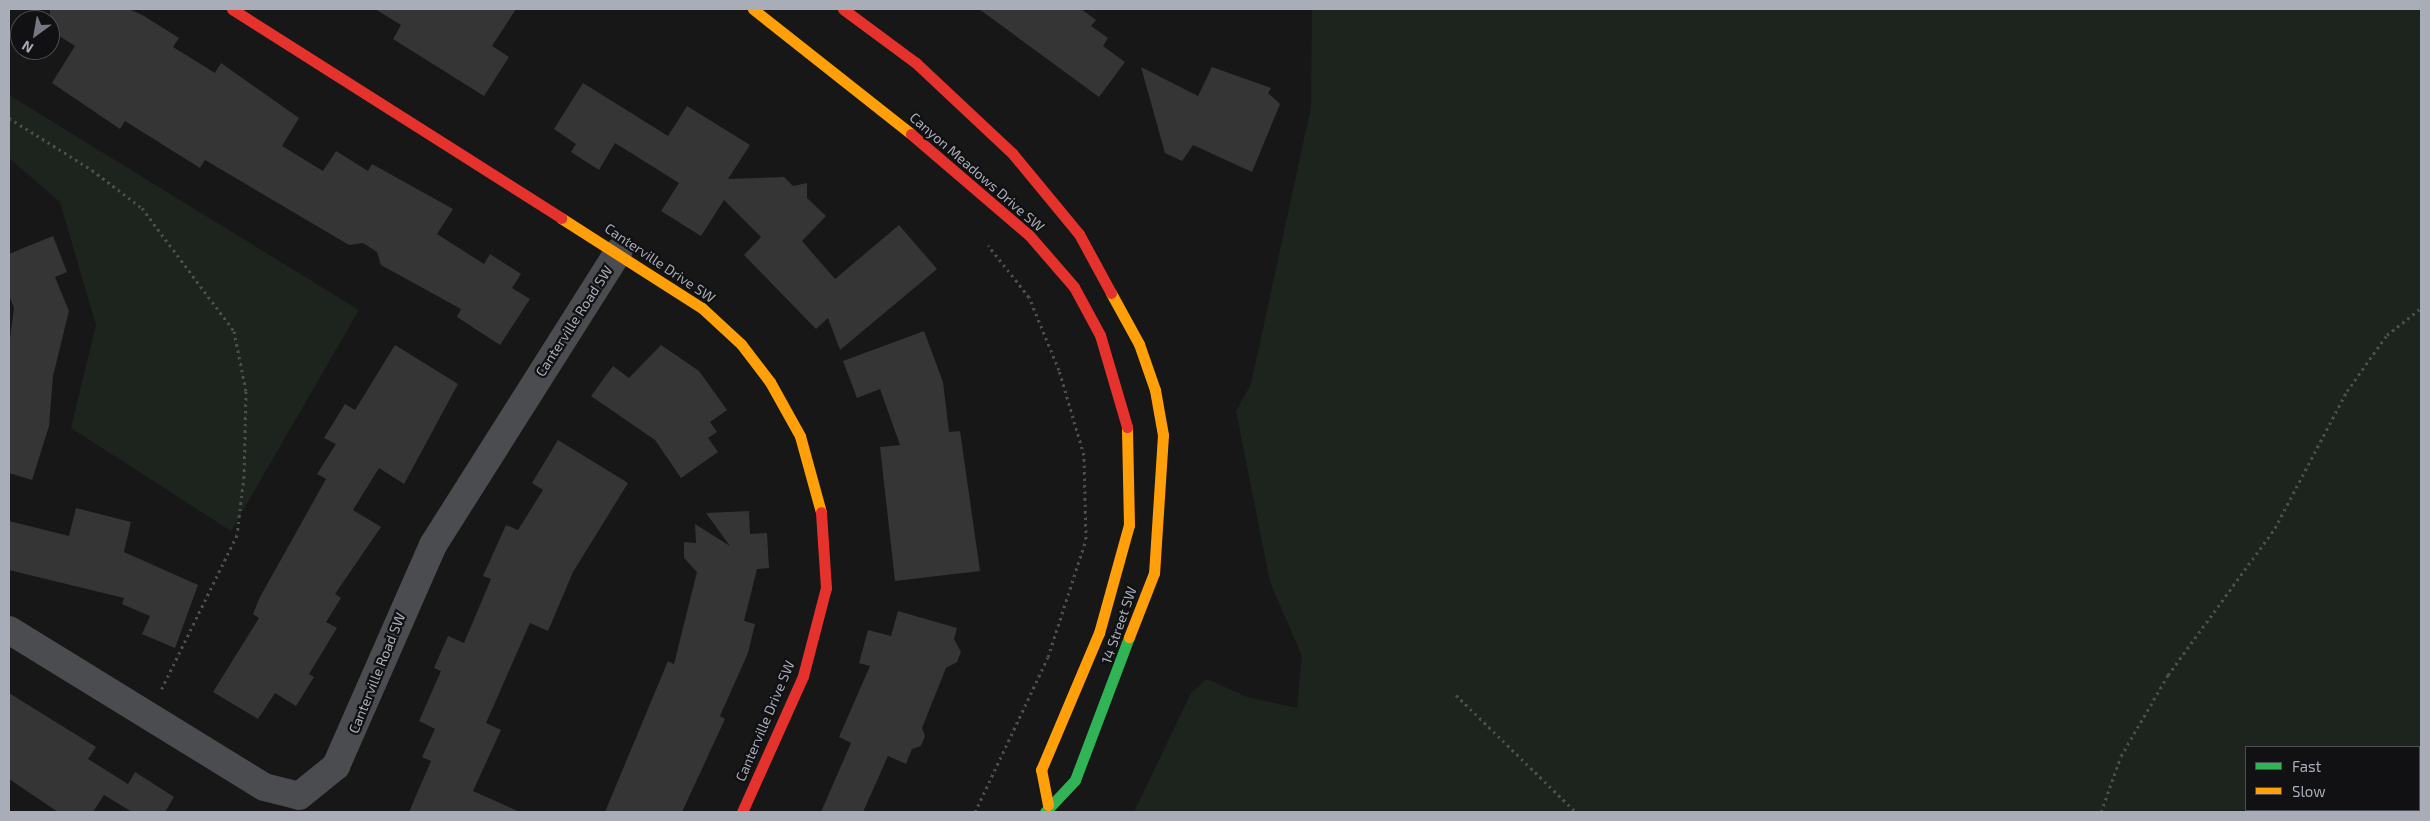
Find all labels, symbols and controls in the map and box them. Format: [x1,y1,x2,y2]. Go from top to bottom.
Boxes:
north arrow [10,10,60,60]
text: N [19,37,36,57]
street label: Canyon Meadows Drive SW [906,109,1048,235]
street label: Canterville Drive SW [602,220,718,306]
street label: Canterville Road SW [532,262,616,380]
street label: 14 Street SW [1098,584,1140,666]
street label: Canterville Road SW [345,610,409,736]
street label: Canterville Drive SW [732,658,798,784]
legend [2245,746,2420,811]
text: Fast [2292,757,2321,775]
text: Slow [2292,782,2326,800]

